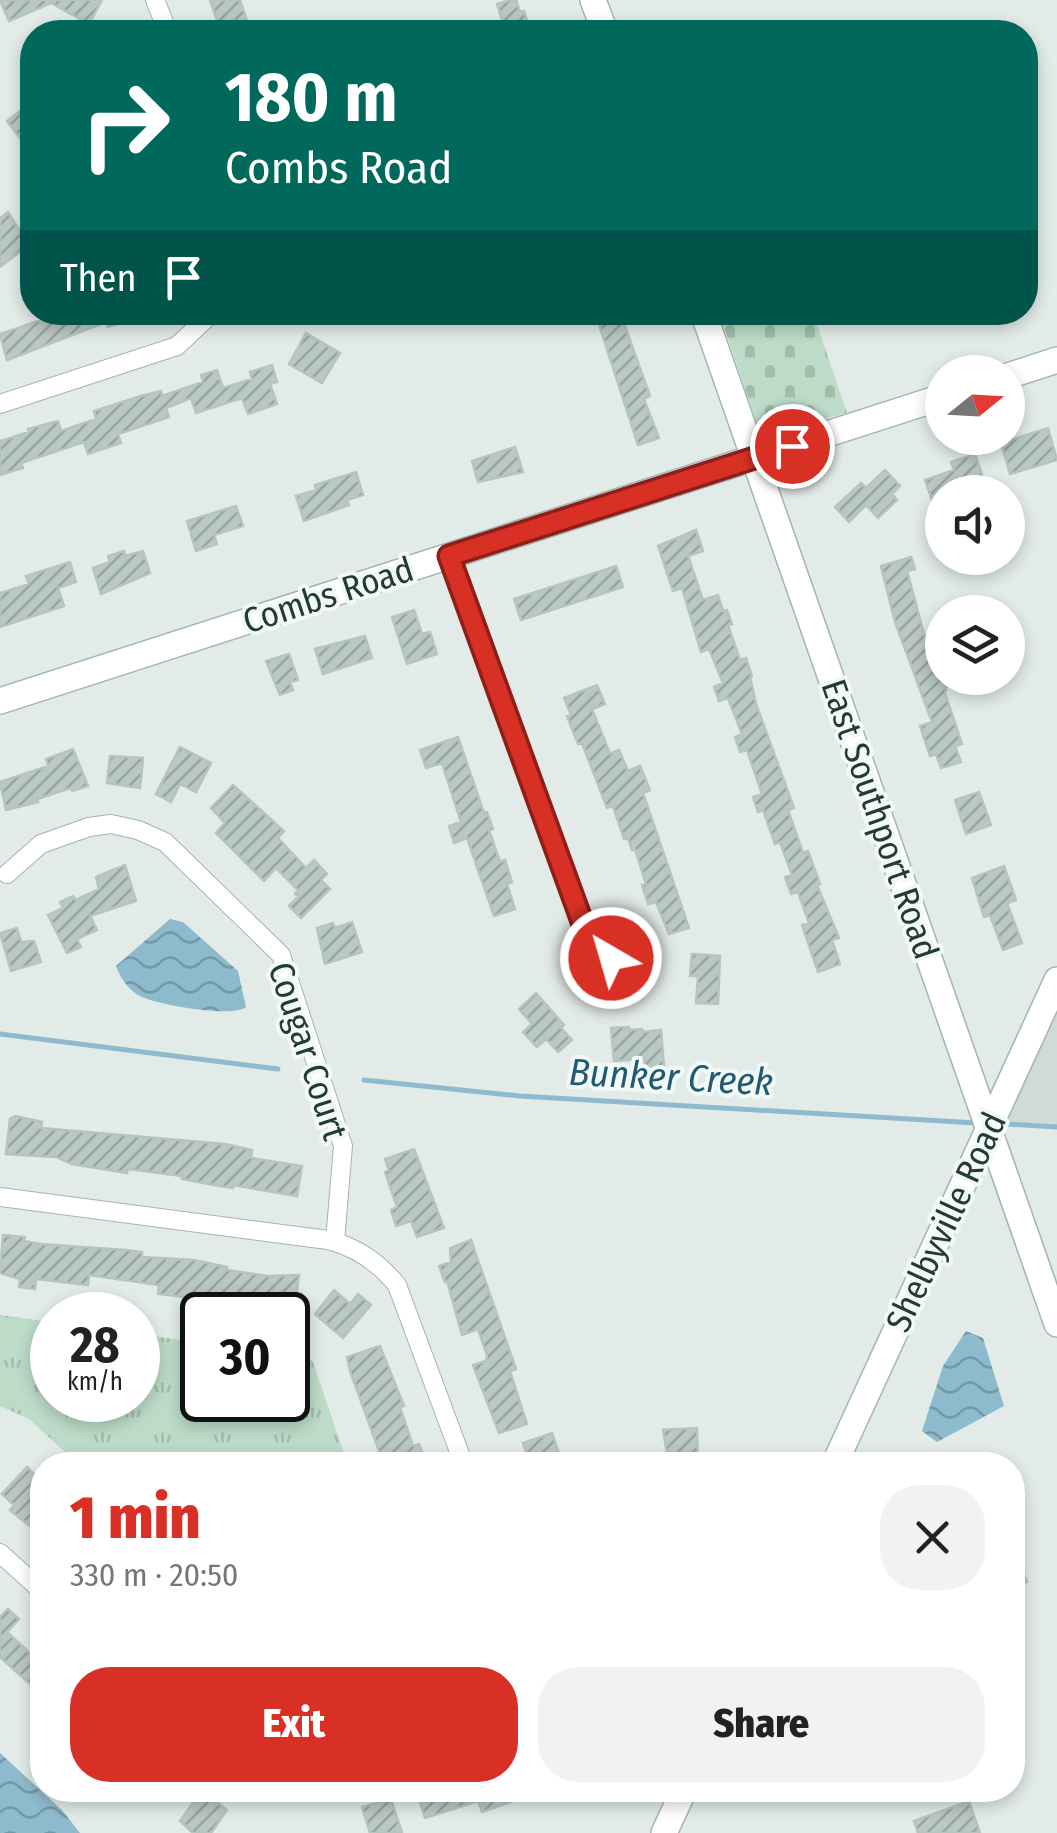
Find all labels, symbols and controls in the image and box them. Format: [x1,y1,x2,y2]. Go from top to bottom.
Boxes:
text: 180 m [225,56,398,140]
icon: right [60,60,190,190]
text: Combs Road [225,141,452,195]
icon: arrive [156,250,211,305]
text: Then [60,255,136,301]
north arrow [925,355,1025,455]
map controls [925,355,1025,695]
pin [750,404,835,489]
icon: arrive [765,419,820,474]
button: sound [925,475,1025,575]
street label: Combs Road [237,548,419,642]
button: layers [925,595,1025,695]
street label: East Southport Road [812,674,948,964]
position arrow [559,906,663,1010]
street label: Cougar Court [259,957,357,1146]
water label: Bunker Creek [568,1049,774,1105]
street label: Shelbyville Road [877,1106,1015,1338]
speed limit sign: 30 [180,1292,310,1422]
text: 28 [70,1315,120,1375]
text: km/h [67,1367,123,1397]
text: 1 min [70,1482,201,1554]
button: close [880,1485,985,1590]
text: 330 m · 20:50 [70,1556,239,1594]
button: Exit [70,1667,518,1782]
button: Share [538,1667,985,1782]

